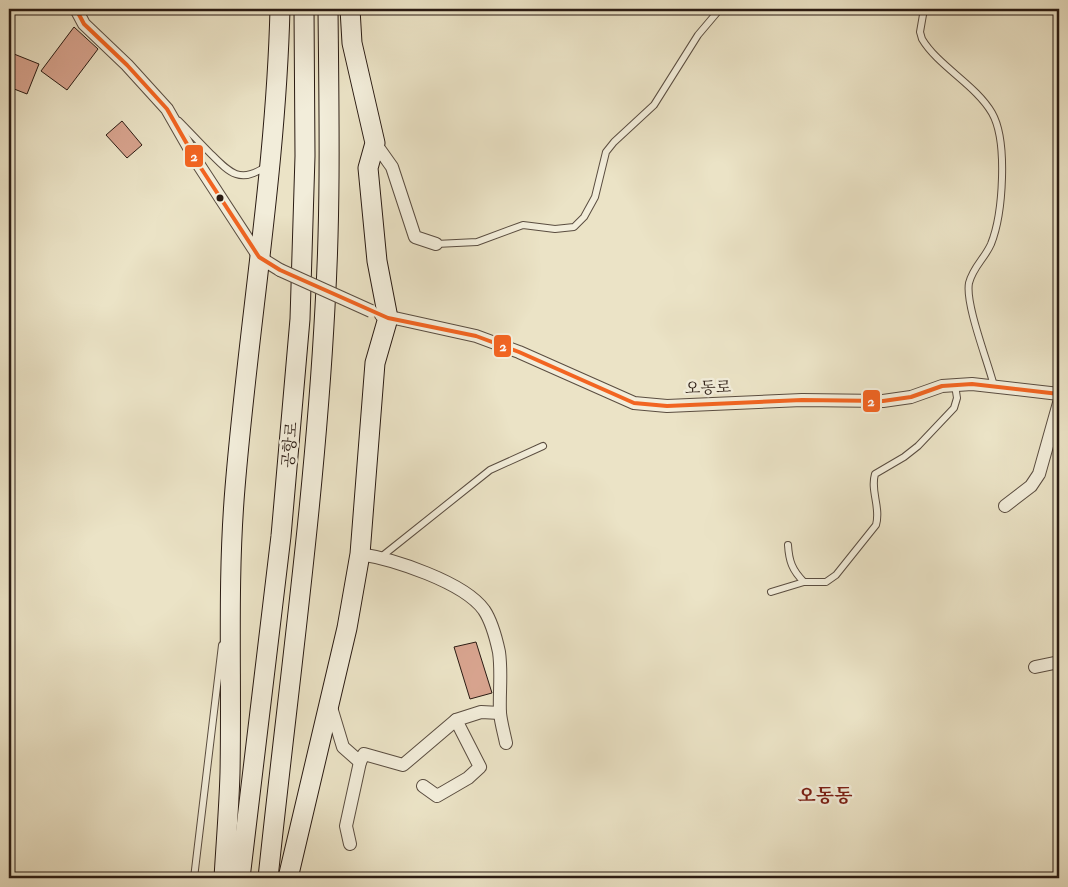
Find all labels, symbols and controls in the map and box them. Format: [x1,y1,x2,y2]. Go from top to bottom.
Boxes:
line badge: 2 [184,144,204,168]
text: 2 [190,148,198,165]
unlabelled marker [215,193,225,203]
line badge: 2 [493,334,512,358]
text: 2 [499,338,507,355]
street label: 오동로 [684,377,732,399]
line badge: 2 [862,389,881,413]
text: 2 [867,393,875,410]
street label: 공항로 [278,420,302,469]
district label: 오동동 [797,784,853,808]

